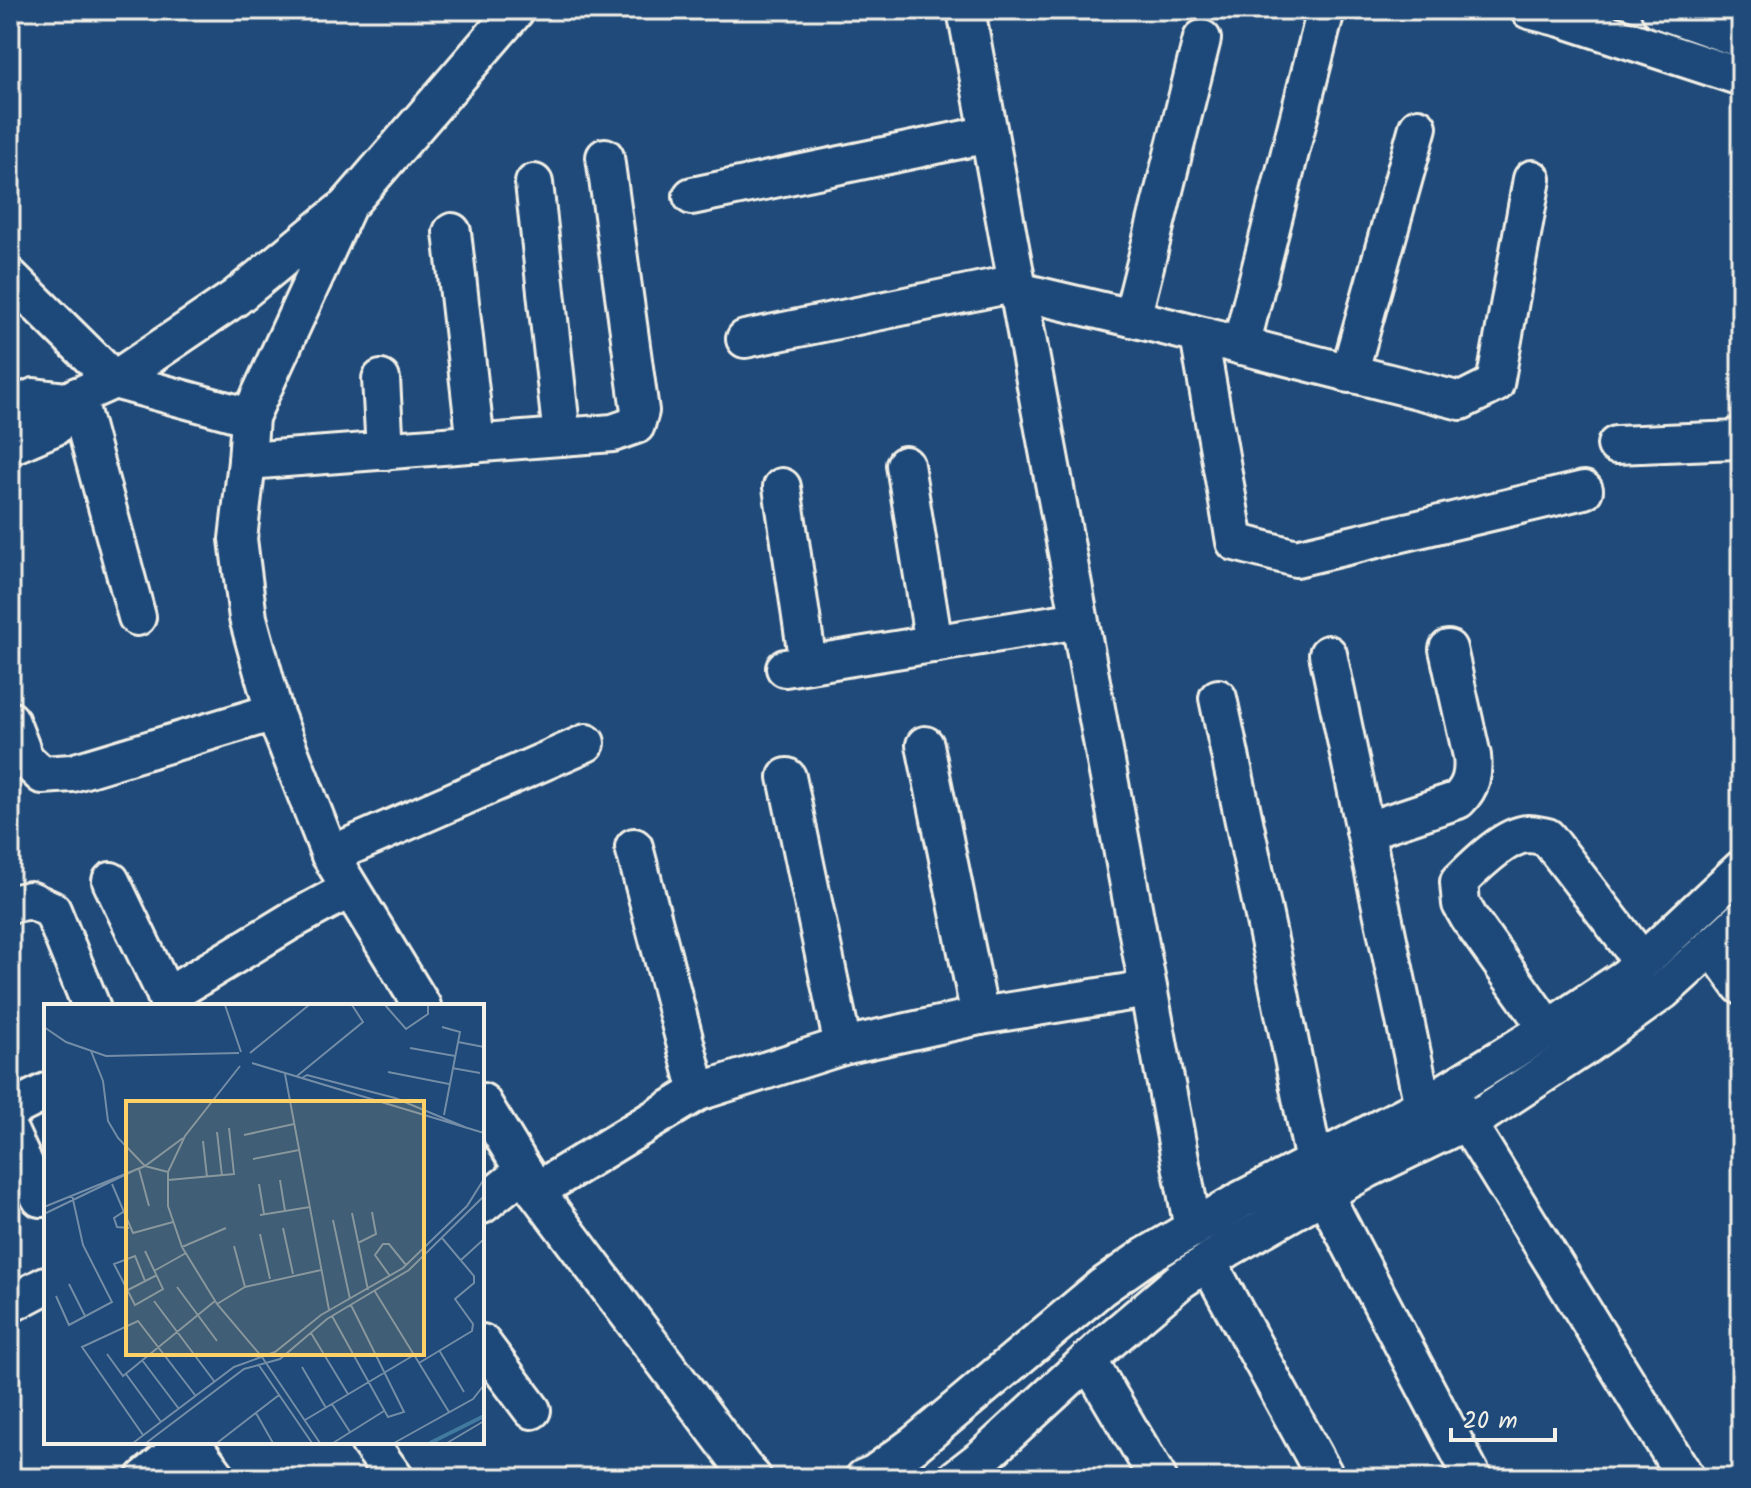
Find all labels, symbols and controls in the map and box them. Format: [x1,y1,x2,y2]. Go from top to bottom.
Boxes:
inset map [44,1004,484,1444]
scale bar [1451,1392,1555,1442]
text: 20 m [1463,1402,1518,1441]

